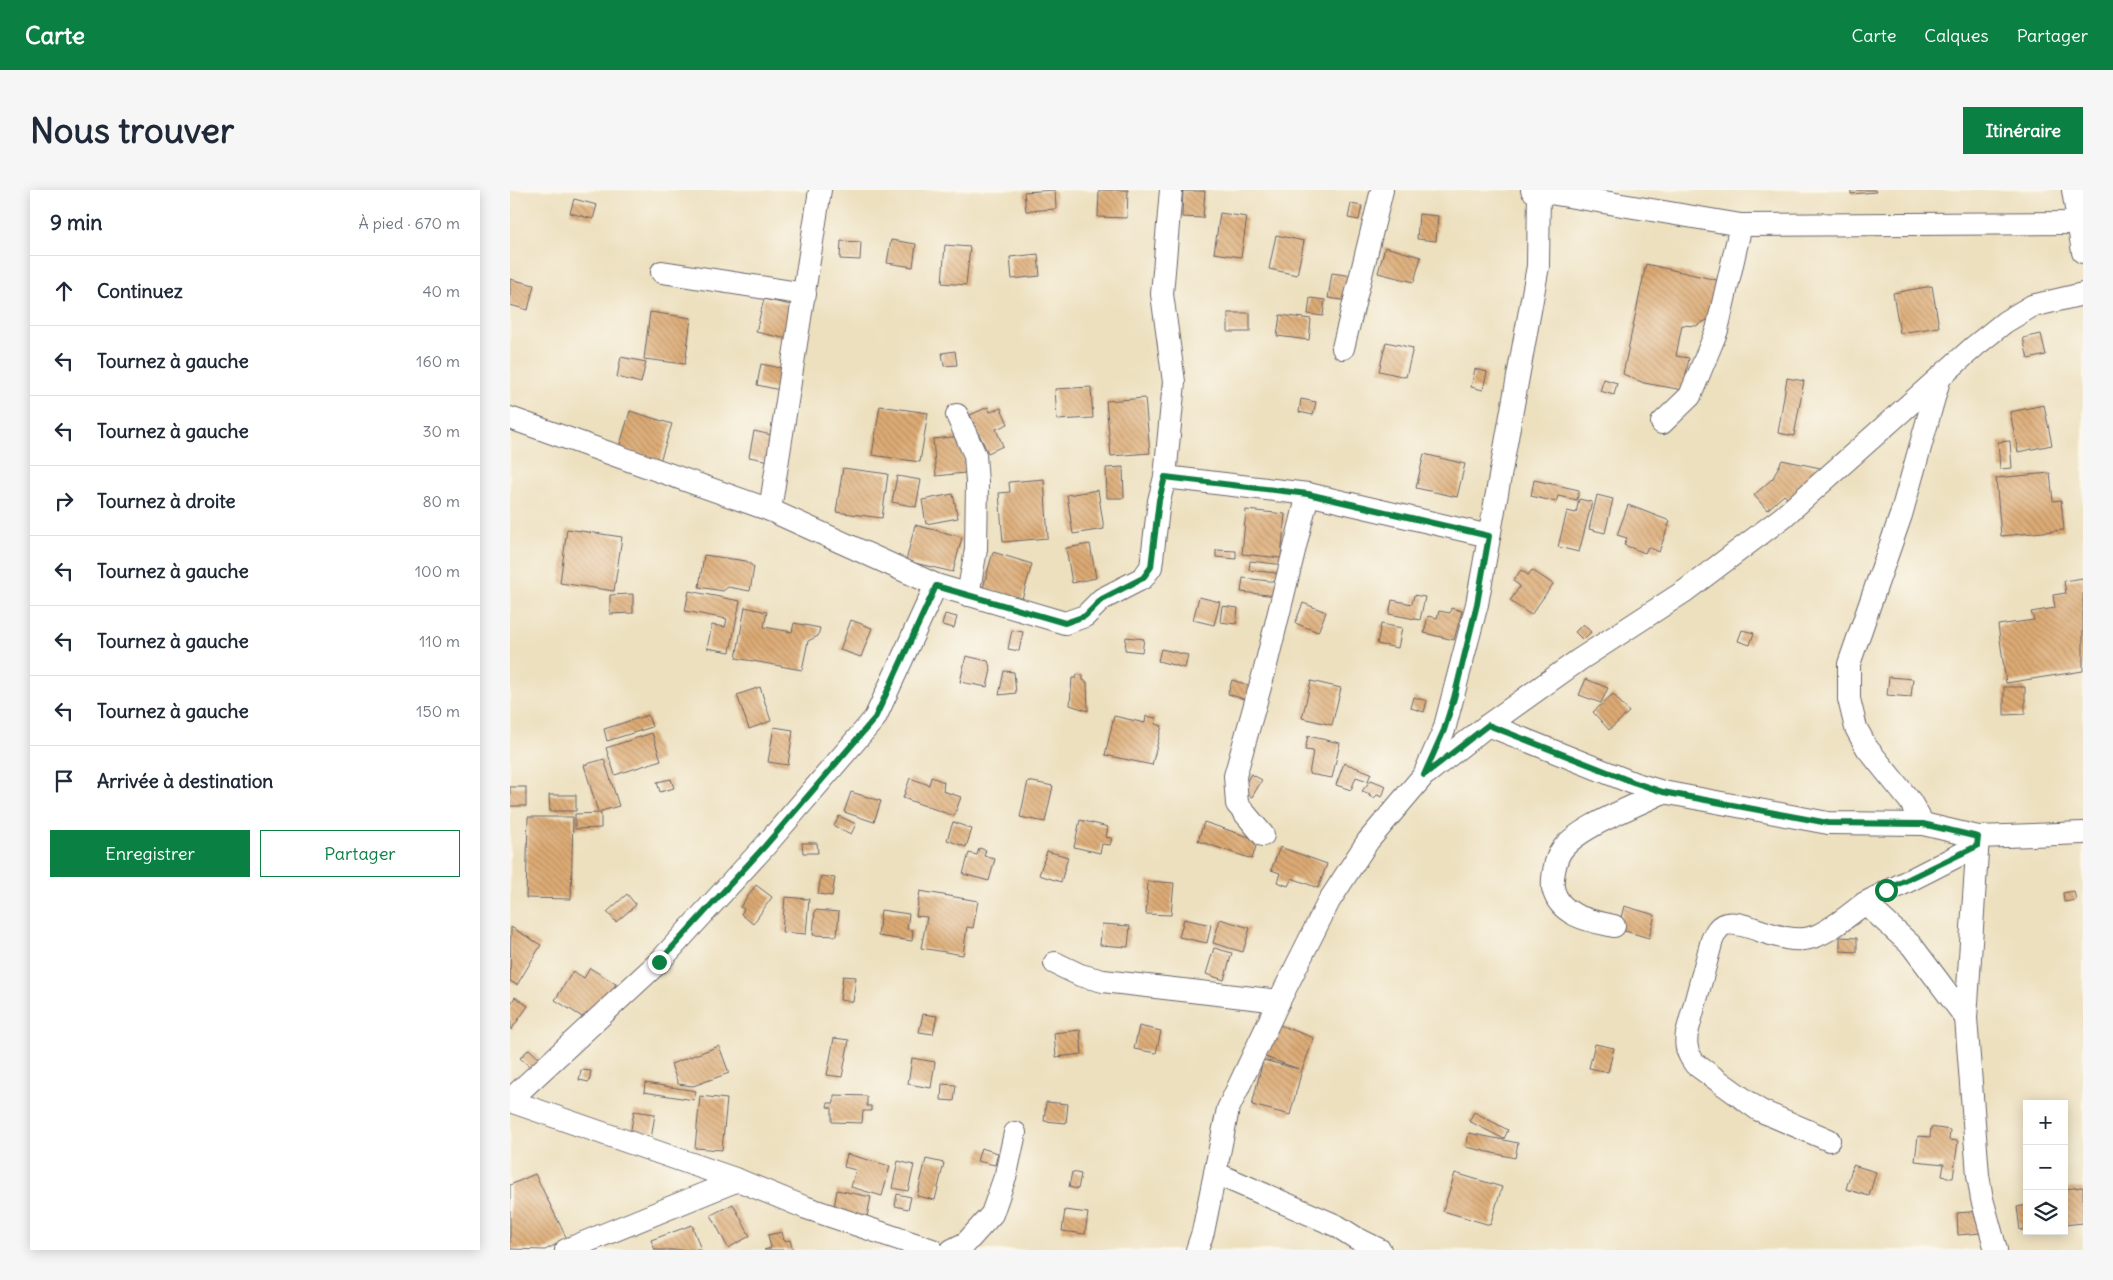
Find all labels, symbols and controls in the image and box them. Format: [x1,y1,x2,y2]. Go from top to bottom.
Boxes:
text: Carte [25,20,85,50]
text: Carte [1851,24,1896,47]
text: Calques [1924,24,1989,47]
text: Partager [2017,24,2088,47]
button: Itinéraire [1963,107,2083,154]
text: Nous trouver [30,108,234,152]
text: 9 min [50,209,102,236]
text: À pied · 670 m [359,213,460,233]
icon: ahead [50,277,78,305]
text: Continuez [97,279,183,303]
text: 40 m [422,281,460,301]
icon: left [50,347,78,375]
text: Tournez à gauche [97,349,249,373]
text: 160 m [416,351,460,371]
icon: left [50,417,78,445]
text: Tournez à gauche [97,419,249,443]
text: 30 m [423,421,460,441]
icon: right [50,487,78,515]
text: Tournez à droite [97,489,236,513]
text: 80 m [422,491,460,511]
icon: left [50,557,78,585]
text: Tournez à gauche [97,559,249,583]
text: 100 m [415,561,460,581]
icon: left [50,627,78,655]
text: Tournez à gauche [97,629,249,653]
text: 110 m [419,631,460,651]
icon: left [50,697,78,725]
text: Tournez à gauche [97,699,249,723]
text: 150 m [416,701,460,721]
icon: arrive [50,767,78,795]
text: Arrivée à destination [97,769,273,793]
button: Enregistrer [50,830,250,877]
button: Partager [260,830,460,877]
route start [1875,879,1898,902]
route end [648,951,671,974]
map controls [2023,1100,2068,1235]
button: + [2023,1100,2068,1145]
button: − [2023,1145,2068,1190]
button: layers [2023,1190,2068,1235]

